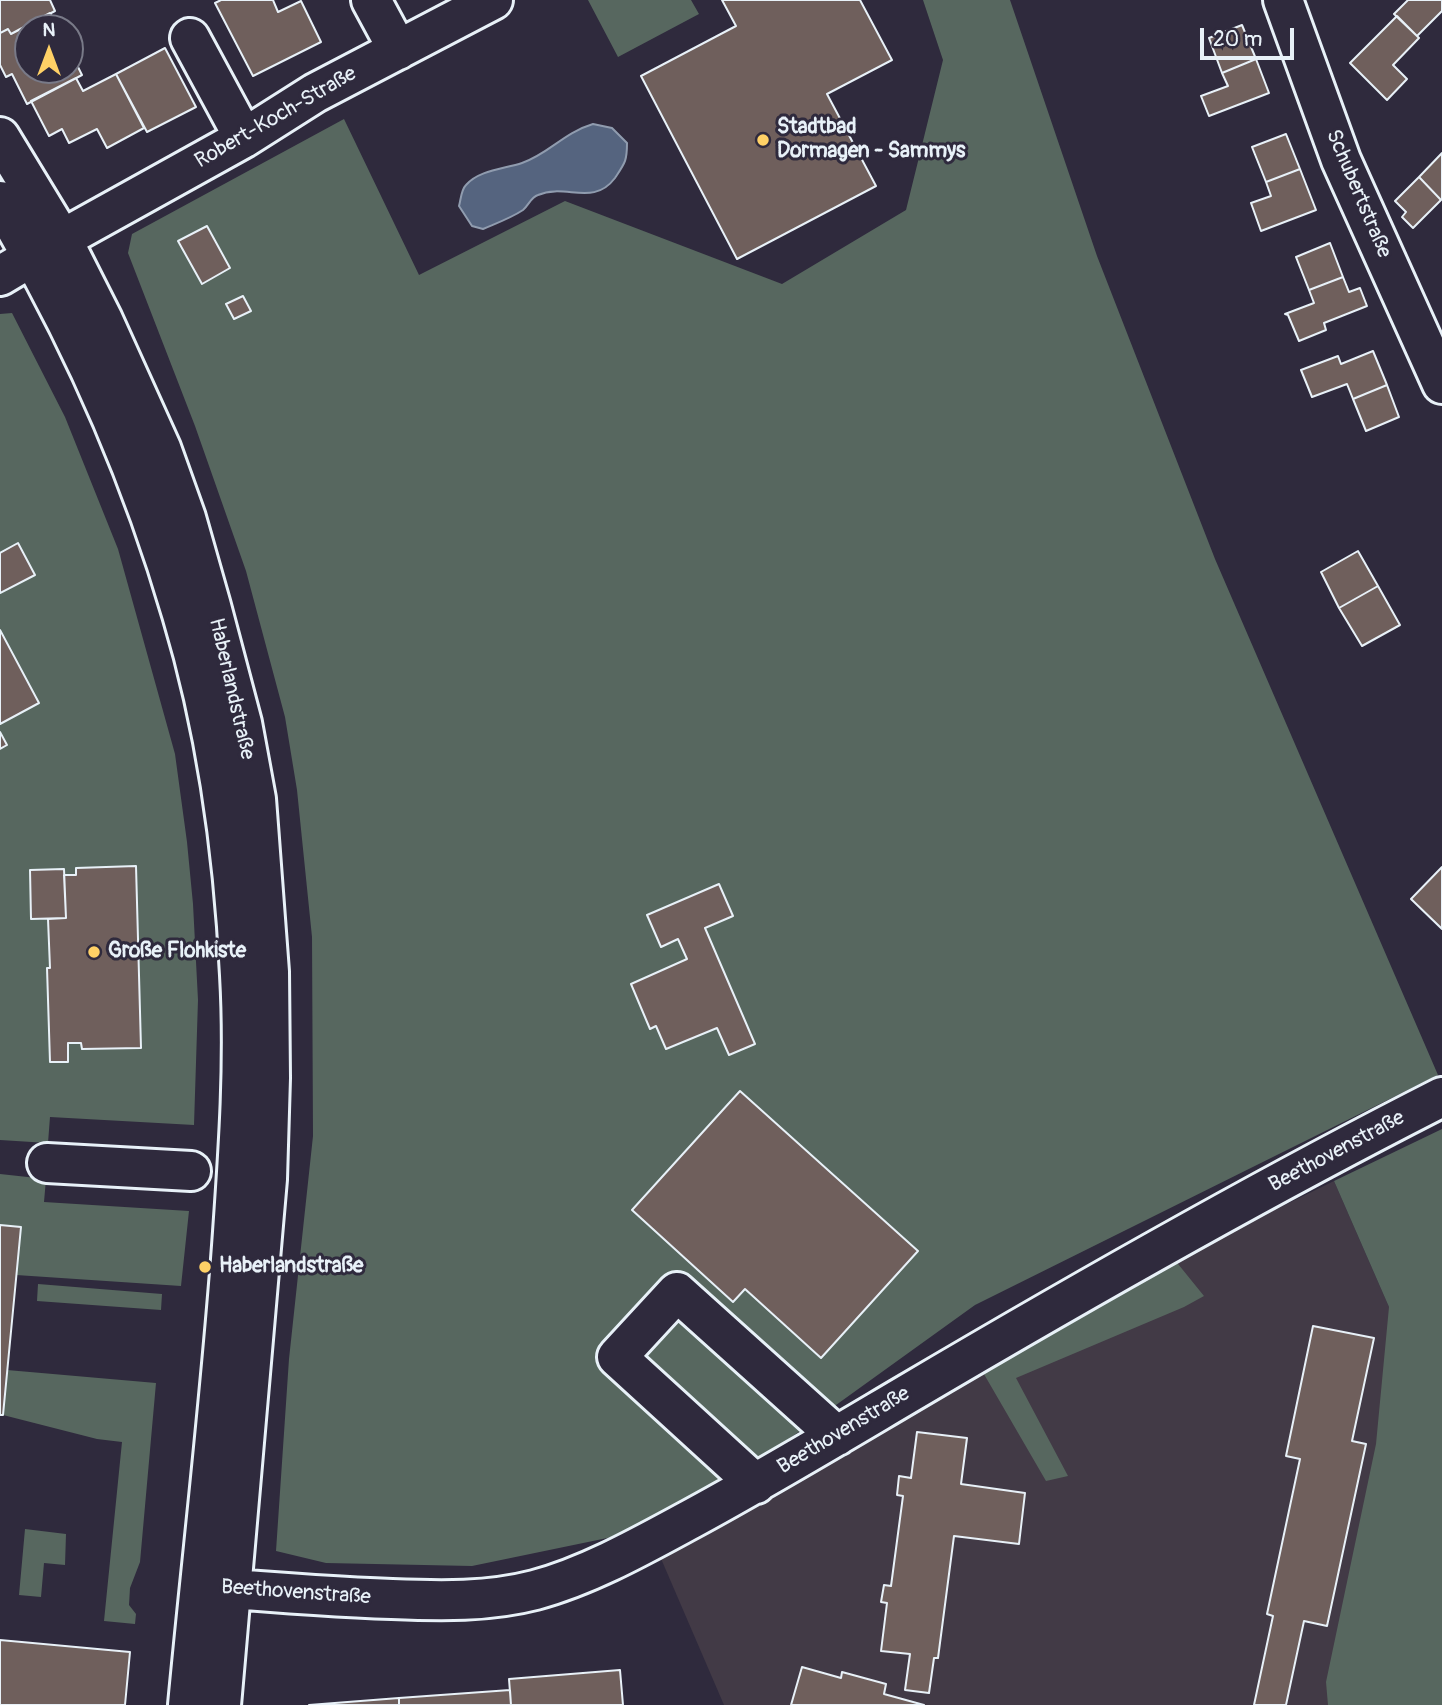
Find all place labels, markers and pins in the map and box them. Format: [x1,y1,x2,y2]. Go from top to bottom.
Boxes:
place label: Stadtbad Dormagen - Sammys [777,115,965,165]
marker: Stadtbad Dormagen - Sammys [755,132,771,148]
place label: Große Flohkiste [108,939,246,965]
marker: Große Flohkiste [86,944,102,960]
place label: Haberlandstraße [219,1254,363,1280]
marker: Haberlandstraße [197,1259,213,1275]

